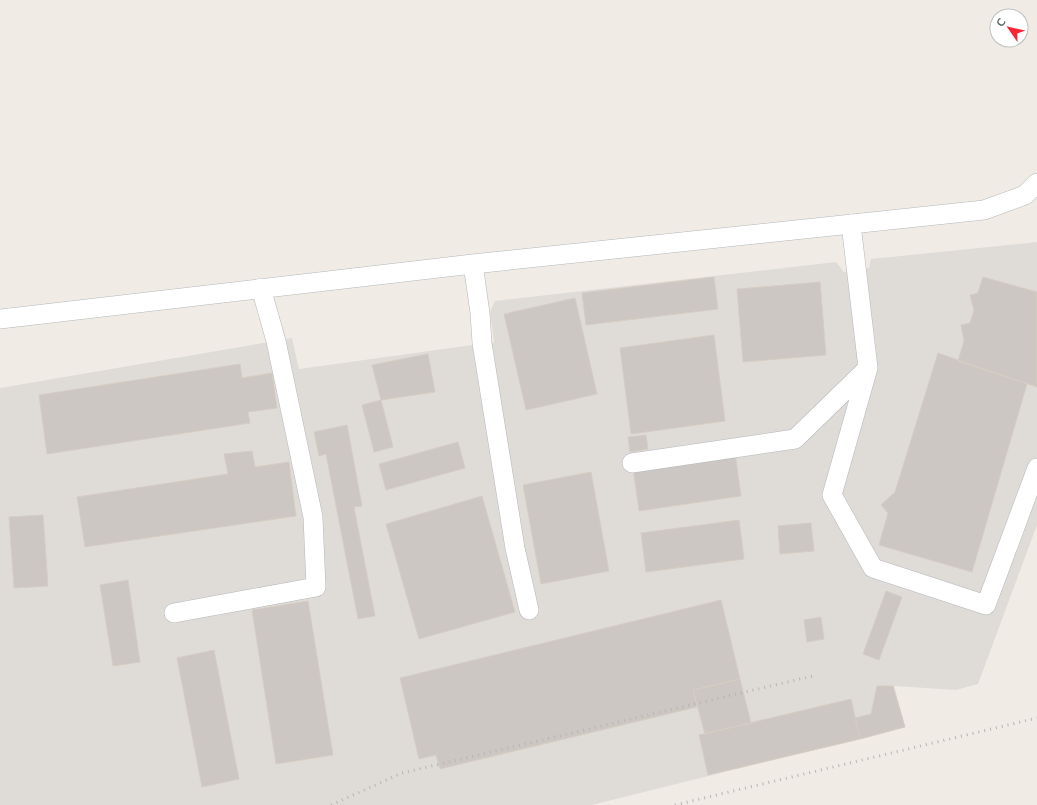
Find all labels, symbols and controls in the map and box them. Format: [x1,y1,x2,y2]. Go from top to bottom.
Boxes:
north arrow [989,8,1029,48]
text: С [993,15,1009,29]

